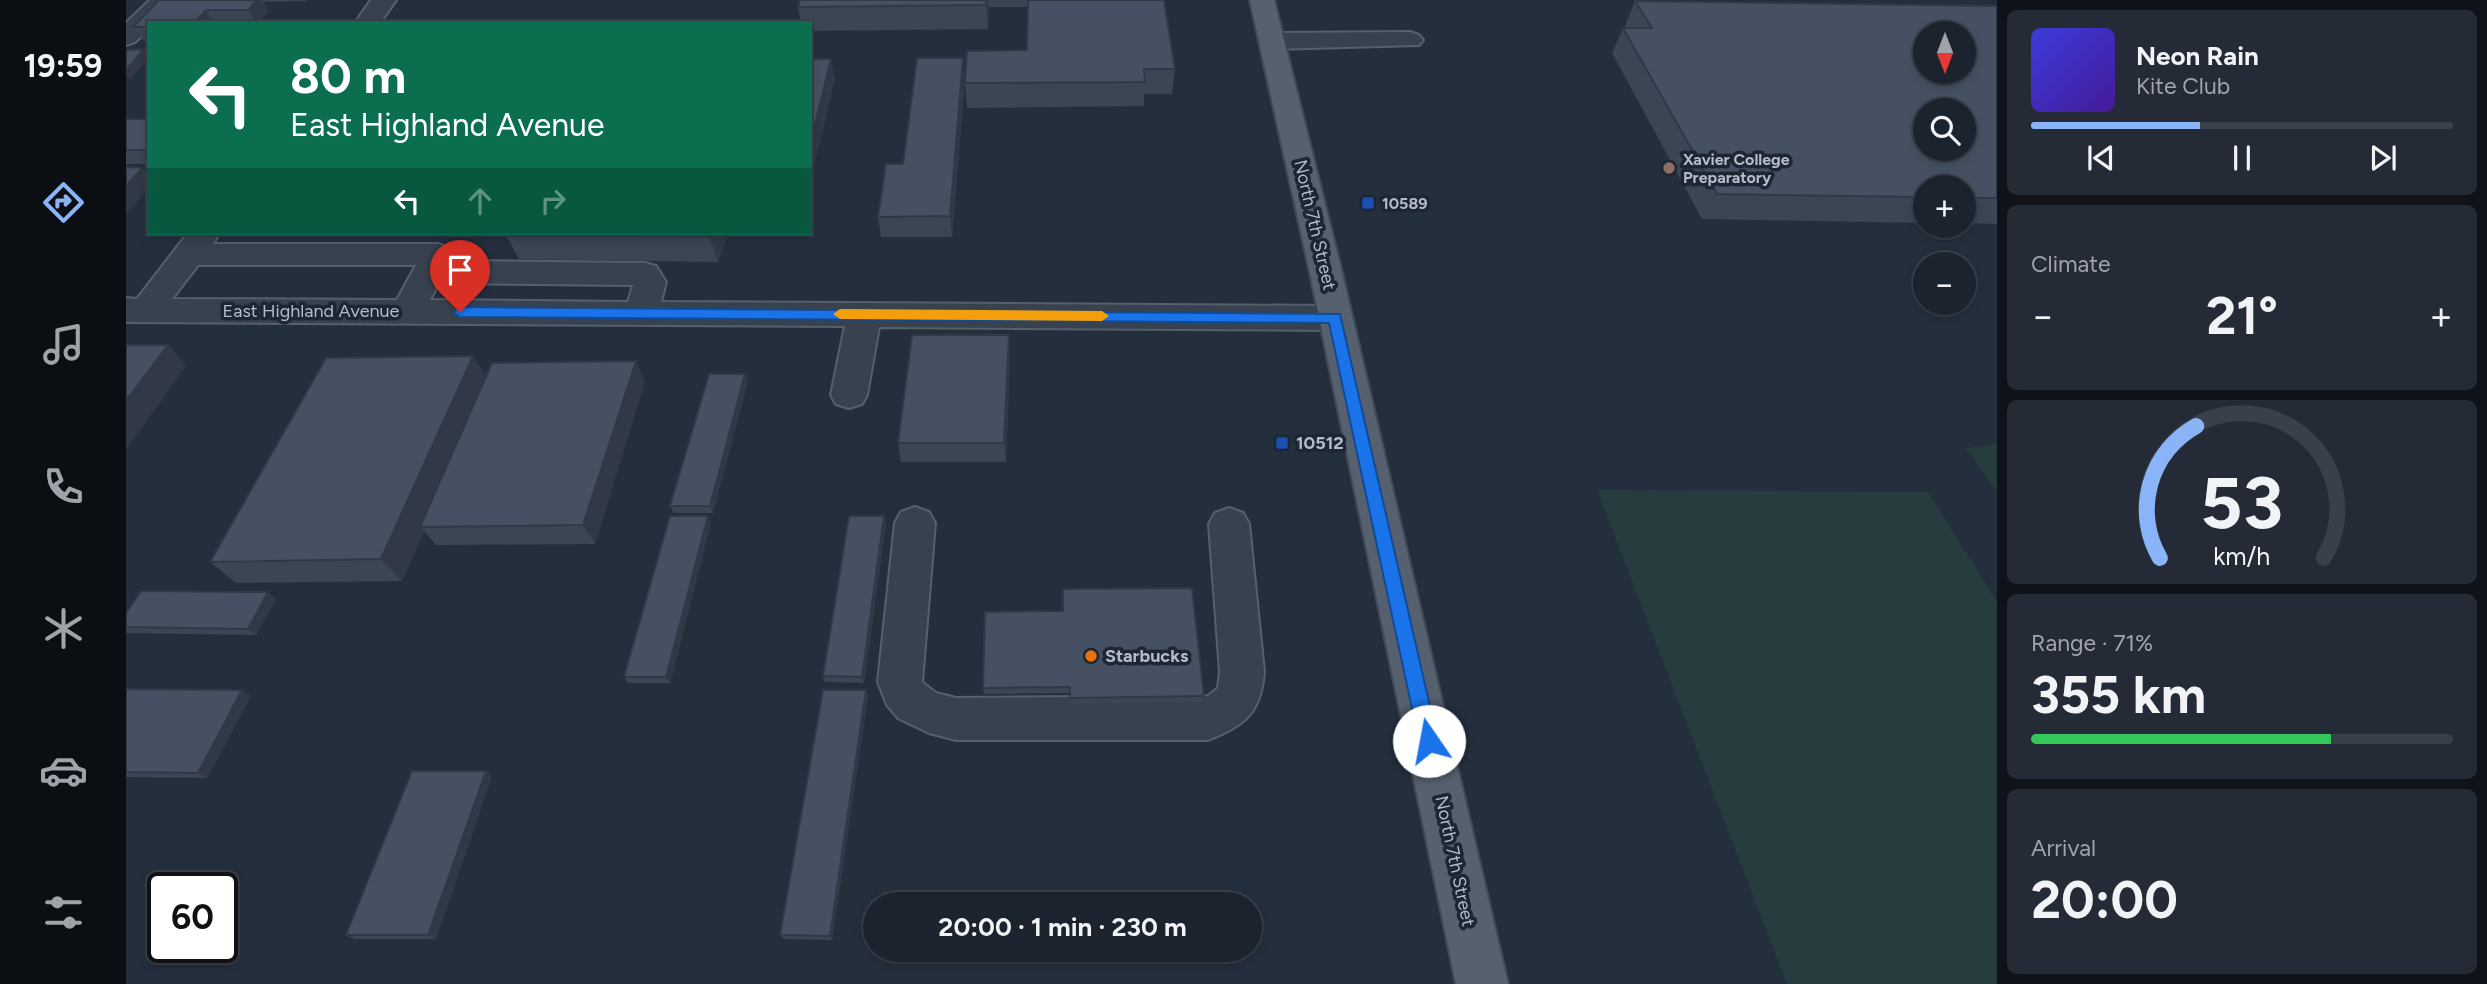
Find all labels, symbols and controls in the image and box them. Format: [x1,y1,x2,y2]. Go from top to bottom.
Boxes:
north arrow [1913,21,1976,84]
map controls [1913,21,1976,315]
text: Neon Rain [2136,40,2259,72]
text: 80 m [290,46,406,105]
text: 19:59 [24,47,102,85]
icon: left [175,49,266,140]
text: Kite Club [2136,72,2230,100]
button: search [1913,98,1976,161]
text: East Highland Avenue [290,106,604,144]
icon: previous [2082,139,2120,177]
icon: pause [2223,139,2261,177]
icon: next [2364,139,2402,177]
place label: Xavier College Preparatory [1683,150,1790,187]
street label: North 7th Street [1289,158,1341,293]
marker: Xavier College Preparatory [1661,160,1677,176]
button: + [1913,175,1976,238]
icon: directions [39,178,88,227]
icon: left [388,182,426,220]
icon: ahead [461,182,499,220]
icon: right [534,182,572,220]
place label: 10589 [1382,194,1428,213]
marker: 10589 [1360,195,1376,211]
pin [430,240,490,312]
text: Climate [2031,250,2110,278]
icon: arrive [441,251,479,289]
button: − [1913,252,1976,315]
text: 21° [2206,285,2278,347]
text: − [2031,293,2055,339]
text: + [2429,293,2453,339]
street label: East Highland Avenue [223,300,400,322]
icon: music [39,320,88,369]
place label: 10512 [1296,432,1344,454]
marker: 10512 [1274,435,1290,451]
text: 53 [2201,459,2283,546]
icon: phone [39,462,88,511]
text: km/h [2213,541,2271,571]
icon: climate [39,604,88,653]
text: Range · 71% [2031,629,2153,657]
place label: Starbucks [1105,645,1189,667]
marker: Starbucks [1083,648,1099,664]
text: 355 km [2031,664,2206,726]
position arrow [1392,704,1466,778]
icon: car [39,746,88,795]
street label: North 7th Street [1430,794,1480,929]
text: Arrival [2031,834,2096,862]
text: 20:00 [2031,869,2178,931]
speed limit sign: 60 [147,872,238,963]
icon: filters [39,888,88,937]
text: 20:00 · 1 min · 230 m [938,911,1187,943]

